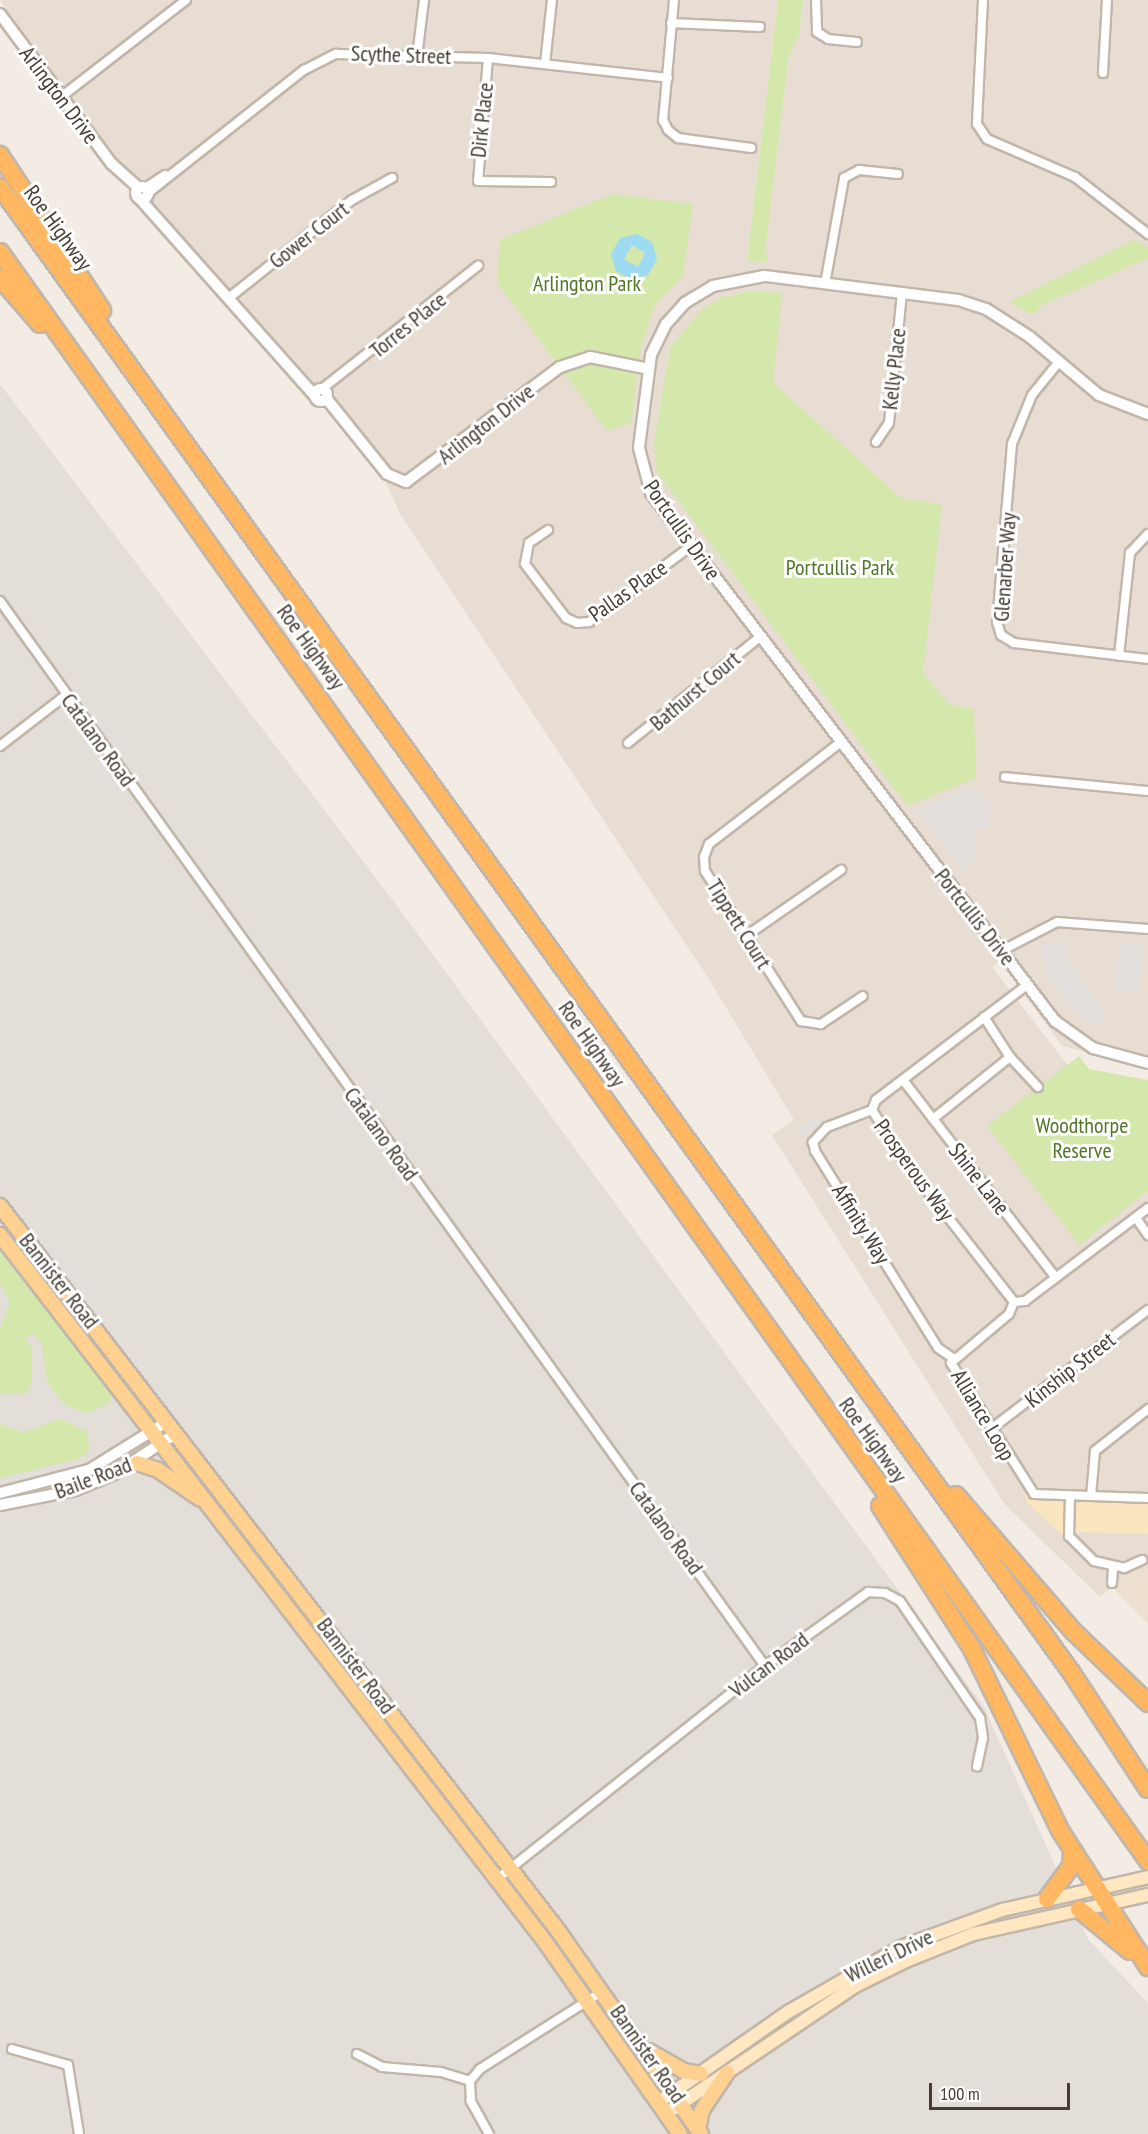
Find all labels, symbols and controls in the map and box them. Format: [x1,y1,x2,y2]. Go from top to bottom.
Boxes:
street label: Scythe Street [350,40,452,70]
street label: Arlington Drive [14,41,104,149]
street label: Dirk Place [465,81,499,159]
street label: Roe Highway [18,180,98,276]
street label: Gower Court [264,196,354,274]
park label: Arlington Park [533,271,641,297]
street label: Torres Place [364,286,452,364]
street label: Kelly Place [877,327,911,411]
street label: Arlington Drive [432,378,540,470]
street label: Portcullis Drive [638,475,726,585]
street label: Glenarber Way [988,511,1022,623]
street label: Pallas Place [584,554,672,628]
park label: Portcullis Park [786,555,894,581]
street label: Roe Highway [271,599,351,695]
street label: Bathurst Court [644,646,746,736]
street label: Catalano Road [55,688,141,792]
street label: Portcullis Drive [929,863,1021,971]
street label: Tippett Court [701,874,777,974]
street label: Roe Highway [553,996,631,1092]
street label: Catalano Road [338,1082,424,1186]
park label: Woodthorpe Reserve [1036,1112,1128,1164]
street label: Prosperous Way [868,1114,960,1226]
street label: Shine Lane [943,1138,1015,1220]
street label: Affinity Way [826,1179,896,1269]
street label: Bannister Road [14,1228,104,1334]
street label: Kinship Street [1020,1327,1120,1413]
street label: Alliance Loop [945,1365,1021,1465]
street label: Roe Highway [833,1392,913,1488]
street label: Baile Road [51,1451,135,1505]
street label: Catalano Road [623,1476,709,1580]
street label: Bannister Road [311,1613,401,1719]
street label: Vulcan Road [724,1627,814,1703]
street label: Willeri Drive [841,1923,937,1989]
street label: Bannister Road [605,2000,691,2108]
scale bar [932,2071,1073,2109]
text: 100 m [940,2082,980,2105]

